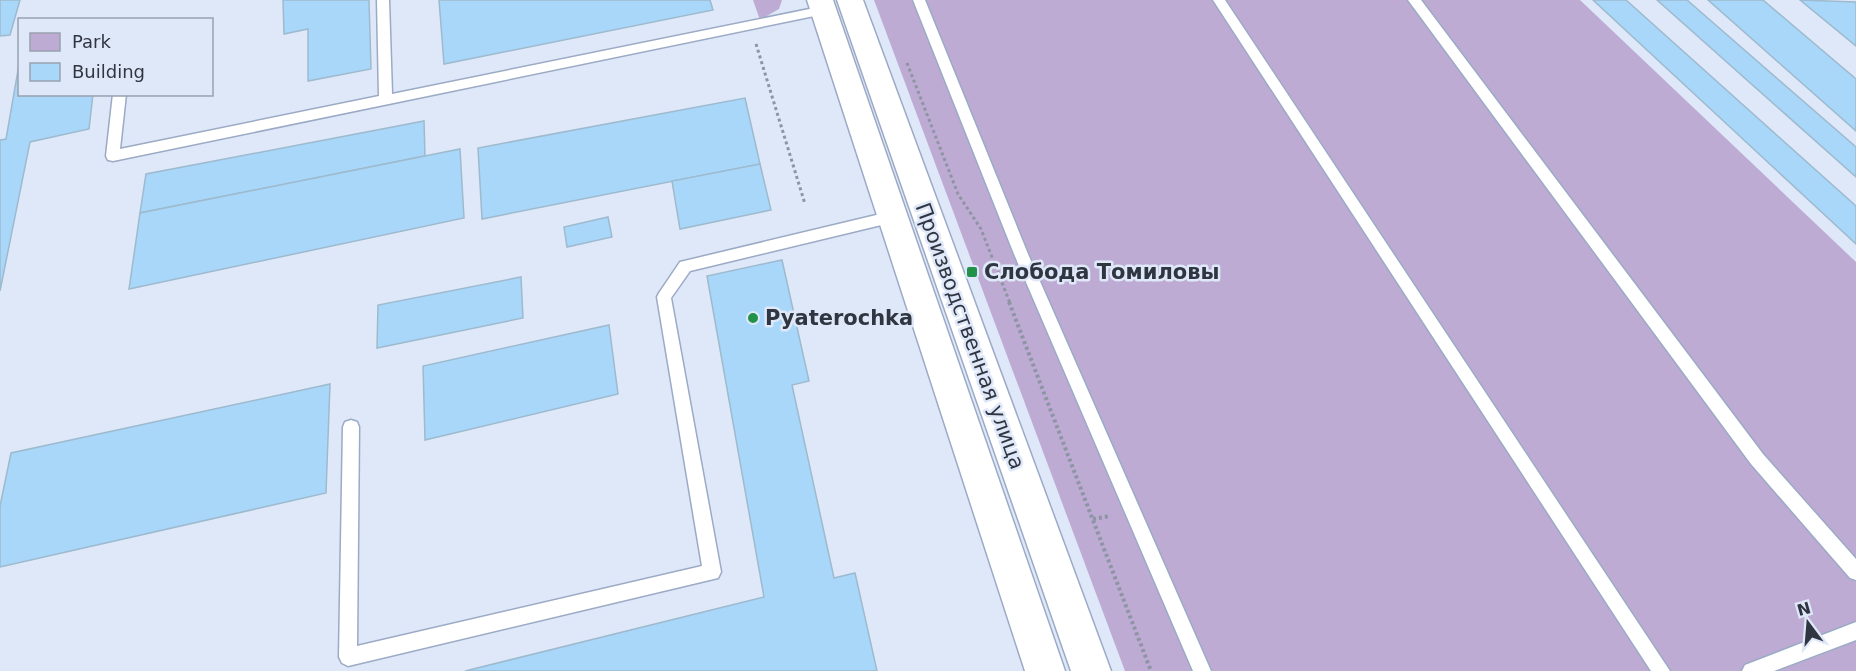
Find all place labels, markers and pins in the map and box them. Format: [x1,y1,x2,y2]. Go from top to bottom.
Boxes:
place label: Слобода Томиловы [984,260,1219,284]
marker: Слобода Томиловы [965,265,979,279]
place label: Pyaterochka [765,306,913,330]
marker: Pyaterochka [746,311,760,325]

